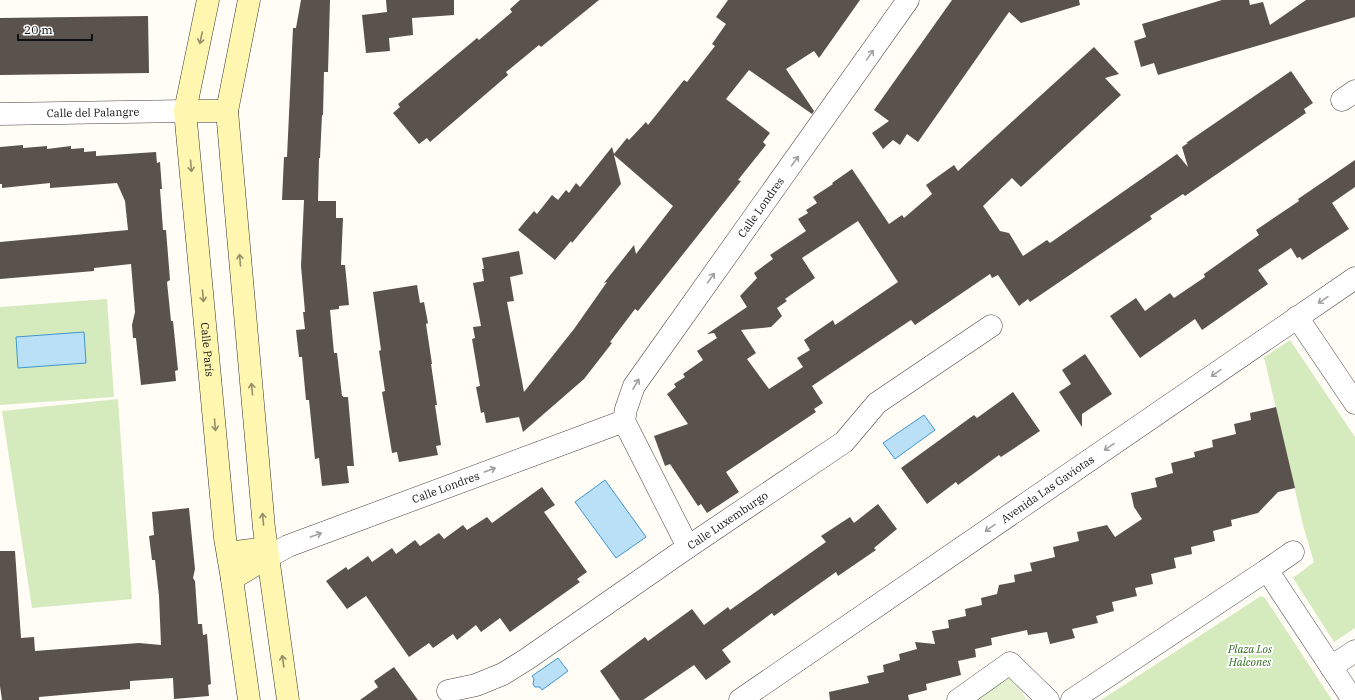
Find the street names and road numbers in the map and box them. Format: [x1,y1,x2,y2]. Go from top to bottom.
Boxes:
street label: Calle del Palangre [47,105,139,120]
street label: Calle Londres [735,174,787,240]
street label: Calle París [198,322,217,377]
street label: Avenida Las Gaviotas [998,452,1097,526]
street label: Calle Londres [410,468,481,506]
street label: Calle Luxemburgo [685,488,771,552]

